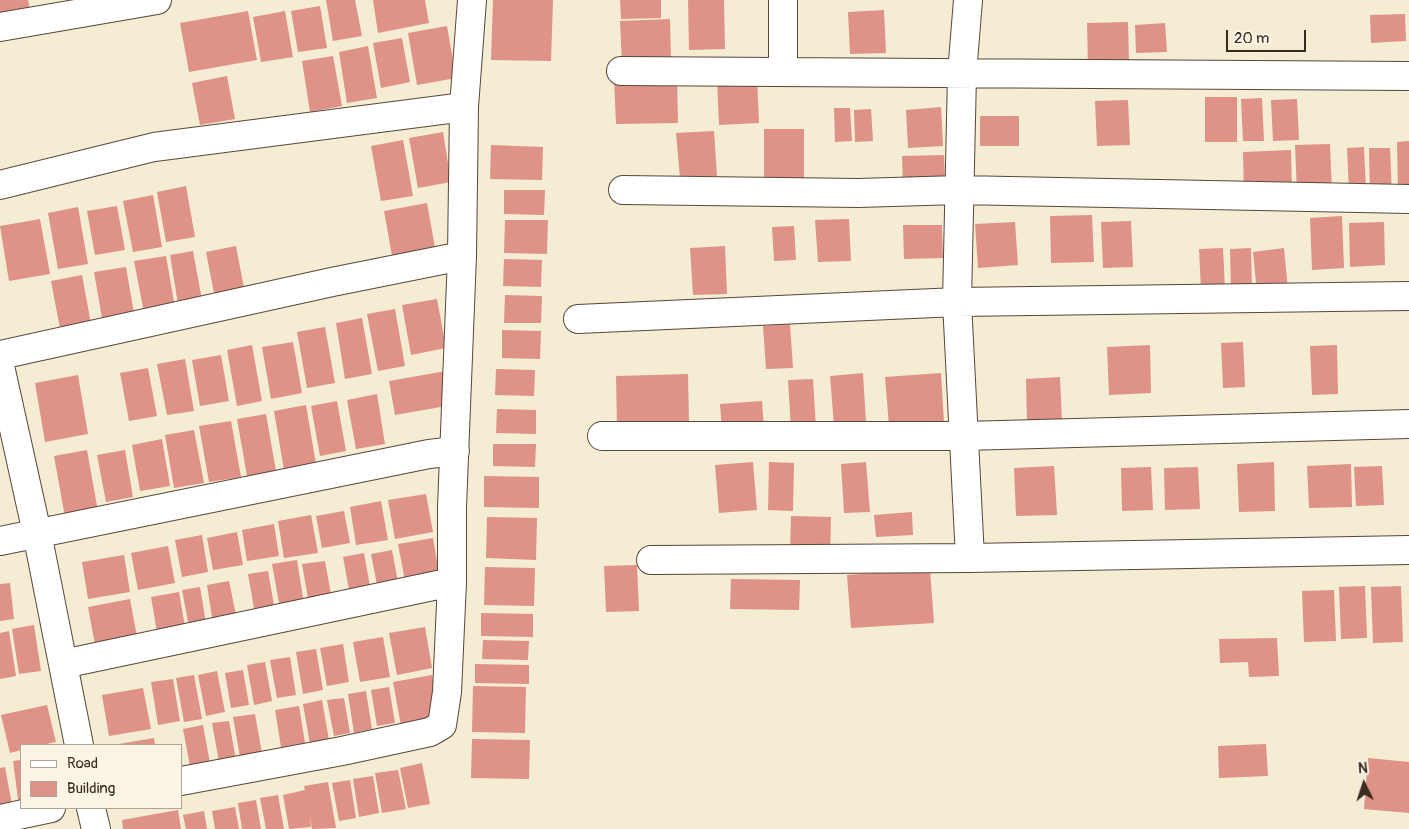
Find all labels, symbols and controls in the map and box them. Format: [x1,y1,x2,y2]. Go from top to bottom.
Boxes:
scale bar [1229,20,1309,52]
text: 20 m [1234,29,1269,48]
legend [20,744,182,809]
text: Road [67,754,98,773]
north arrow [1339,759,1389,809]
text: N [1358,760,1368,777]
text: Building [67,779,115,798]

